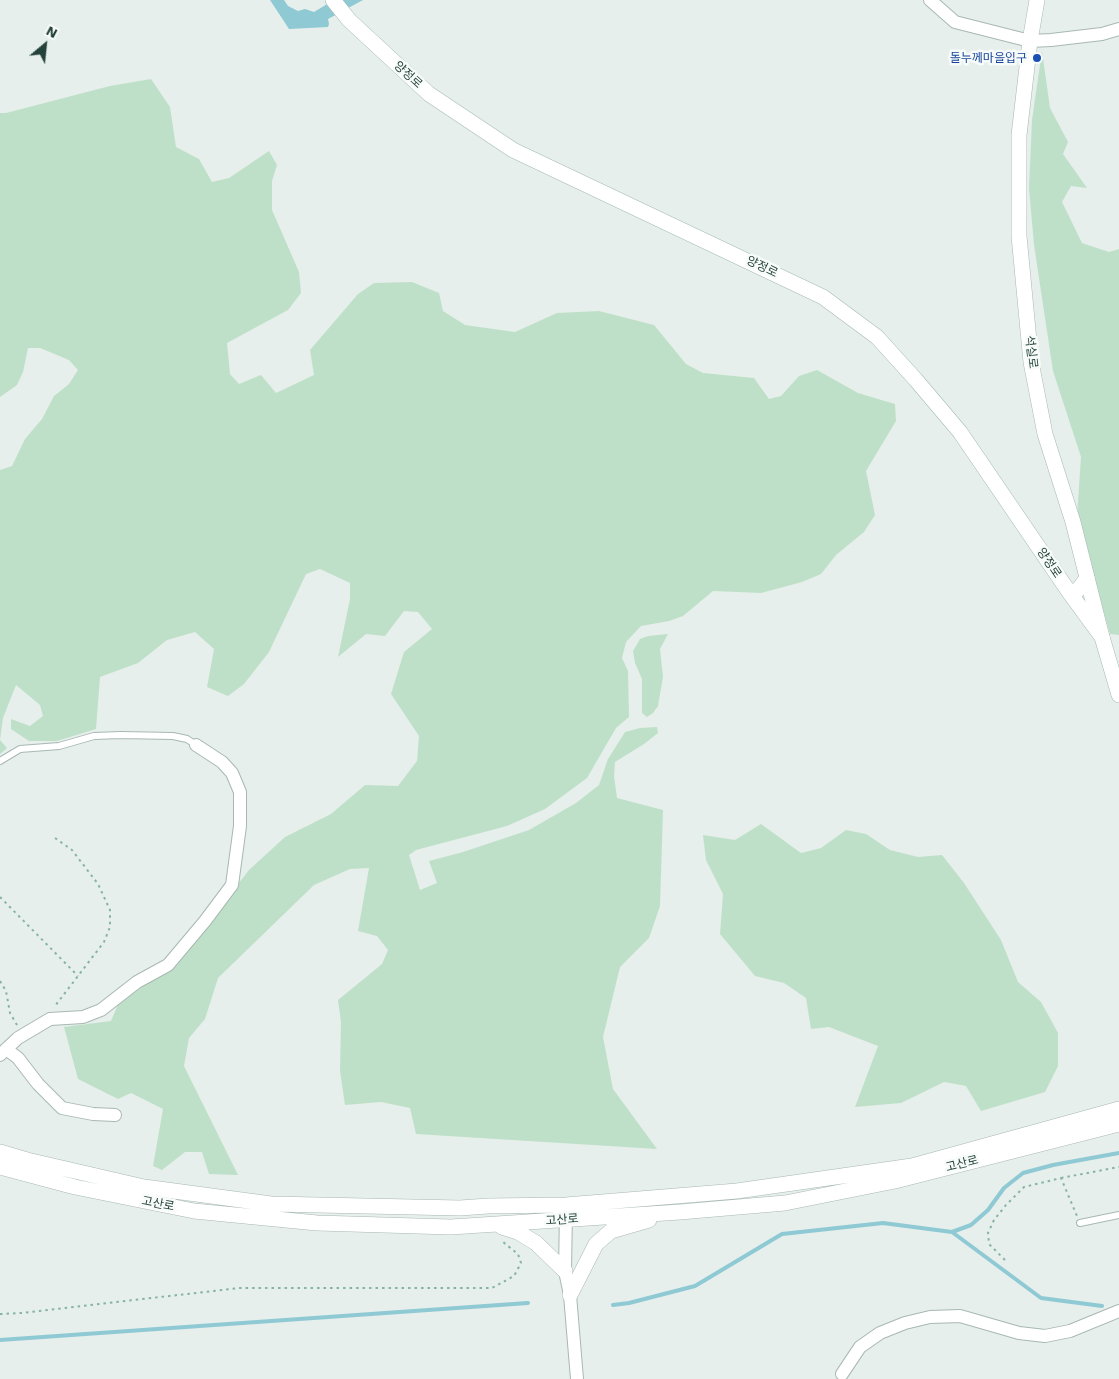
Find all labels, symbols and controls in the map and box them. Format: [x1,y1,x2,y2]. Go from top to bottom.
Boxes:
north arrow [20,20,70,70]
text: N [44,22,60,41]
place label: 돌누께마을입구 [950,51,1027,65]
marker: 돌누께마을입구 [1031,52,1043,64]
street label: 양정로 [391,59,425,91]
street label: 양정로 [744,253,780,281]
street label: 석실로 [1022,335,1040,369]
street label: 양정로 [1034,545,1064,581]
street label: 고산로 [944,1153,980,1175]
street label: 고산로 [140,1194,176,1214]
street label: 고산로 [545,1212,579,1228]

